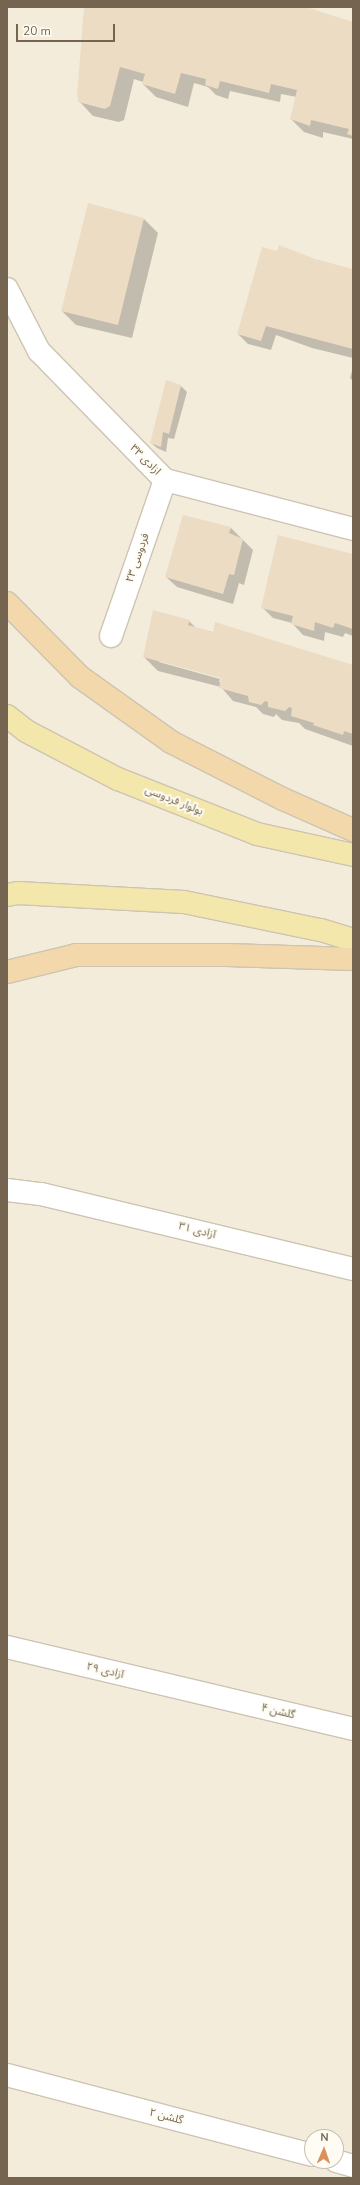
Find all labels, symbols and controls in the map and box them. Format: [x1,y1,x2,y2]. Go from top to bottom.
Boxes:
scale bar [18,16,117,42]
text: 20 m [23,23,51,39]
street label: ازادی ۳۳ [127,442,163,478]
street label: فردوسی ۲۳ [123,532,153,584]
street label: بولوار فردوسی [143,783,205,819]
street label: آزادی ۳۱ [177,1220,217,1242]
street label: آزادی ۲۹ [85,1660,125,1682]
street label: گلشن ۴ [260,1702,296,1722]
street label: گلشن ۲ [148,2106,184,2128]
north arrow [304,2129,344,2169]
text: N [320,2130,329,2145]

